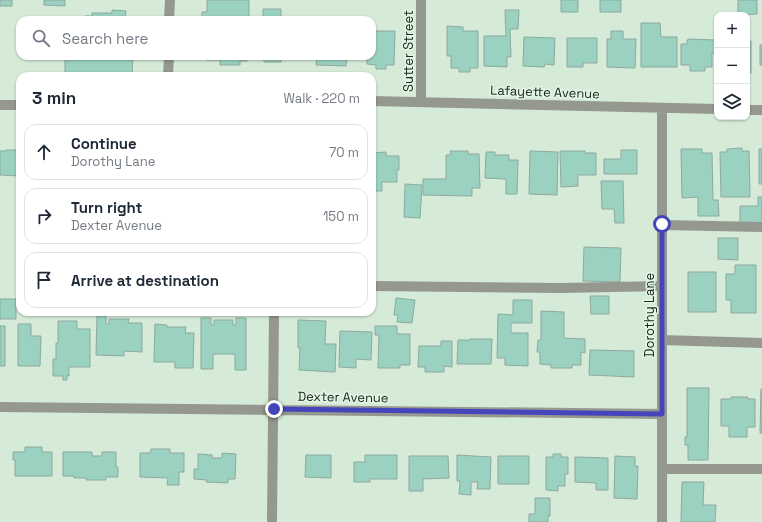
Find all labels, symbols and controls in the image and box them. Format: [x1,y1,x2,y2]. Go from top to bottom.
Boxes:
street label: Sutter Street [400,10,417,92]
map controls [714,12,750,120]
button: + [714,12,750,48]
search box [16,16,376,60]
icon: search [30,27,52,49]
text: Search here [62,29,148,48]
button: − [714,48,750,84]
street label: Lafayette Avenue [490,82,600,102]
button: layers [714,84,750,120]
text: 3 min [32,87,76,109]
text: Walk · 220 m [283,90,360,107]
text: Continue [71,134,137,153]
icon: ahead [33,141,55,163]
text: 70 m [329,144,359,161]
text: Dorothy Lane [71,153,155,170]
text: Turn right [71,198,142,217]
icon: right [33,205,55,227]
text: 150 m [323,208,359,225]
route start [653,215,671,233]
text: Dexter Avenue [71,217,162,234]
icon: arrive [33,269,55,291]
text: Arrive at destination [71,271,219,290]
street label: Dorothy Lane [641,273,658,357]
street label: Dexter Avenue [297,388,389,406]
route end [265,400,283,418]

